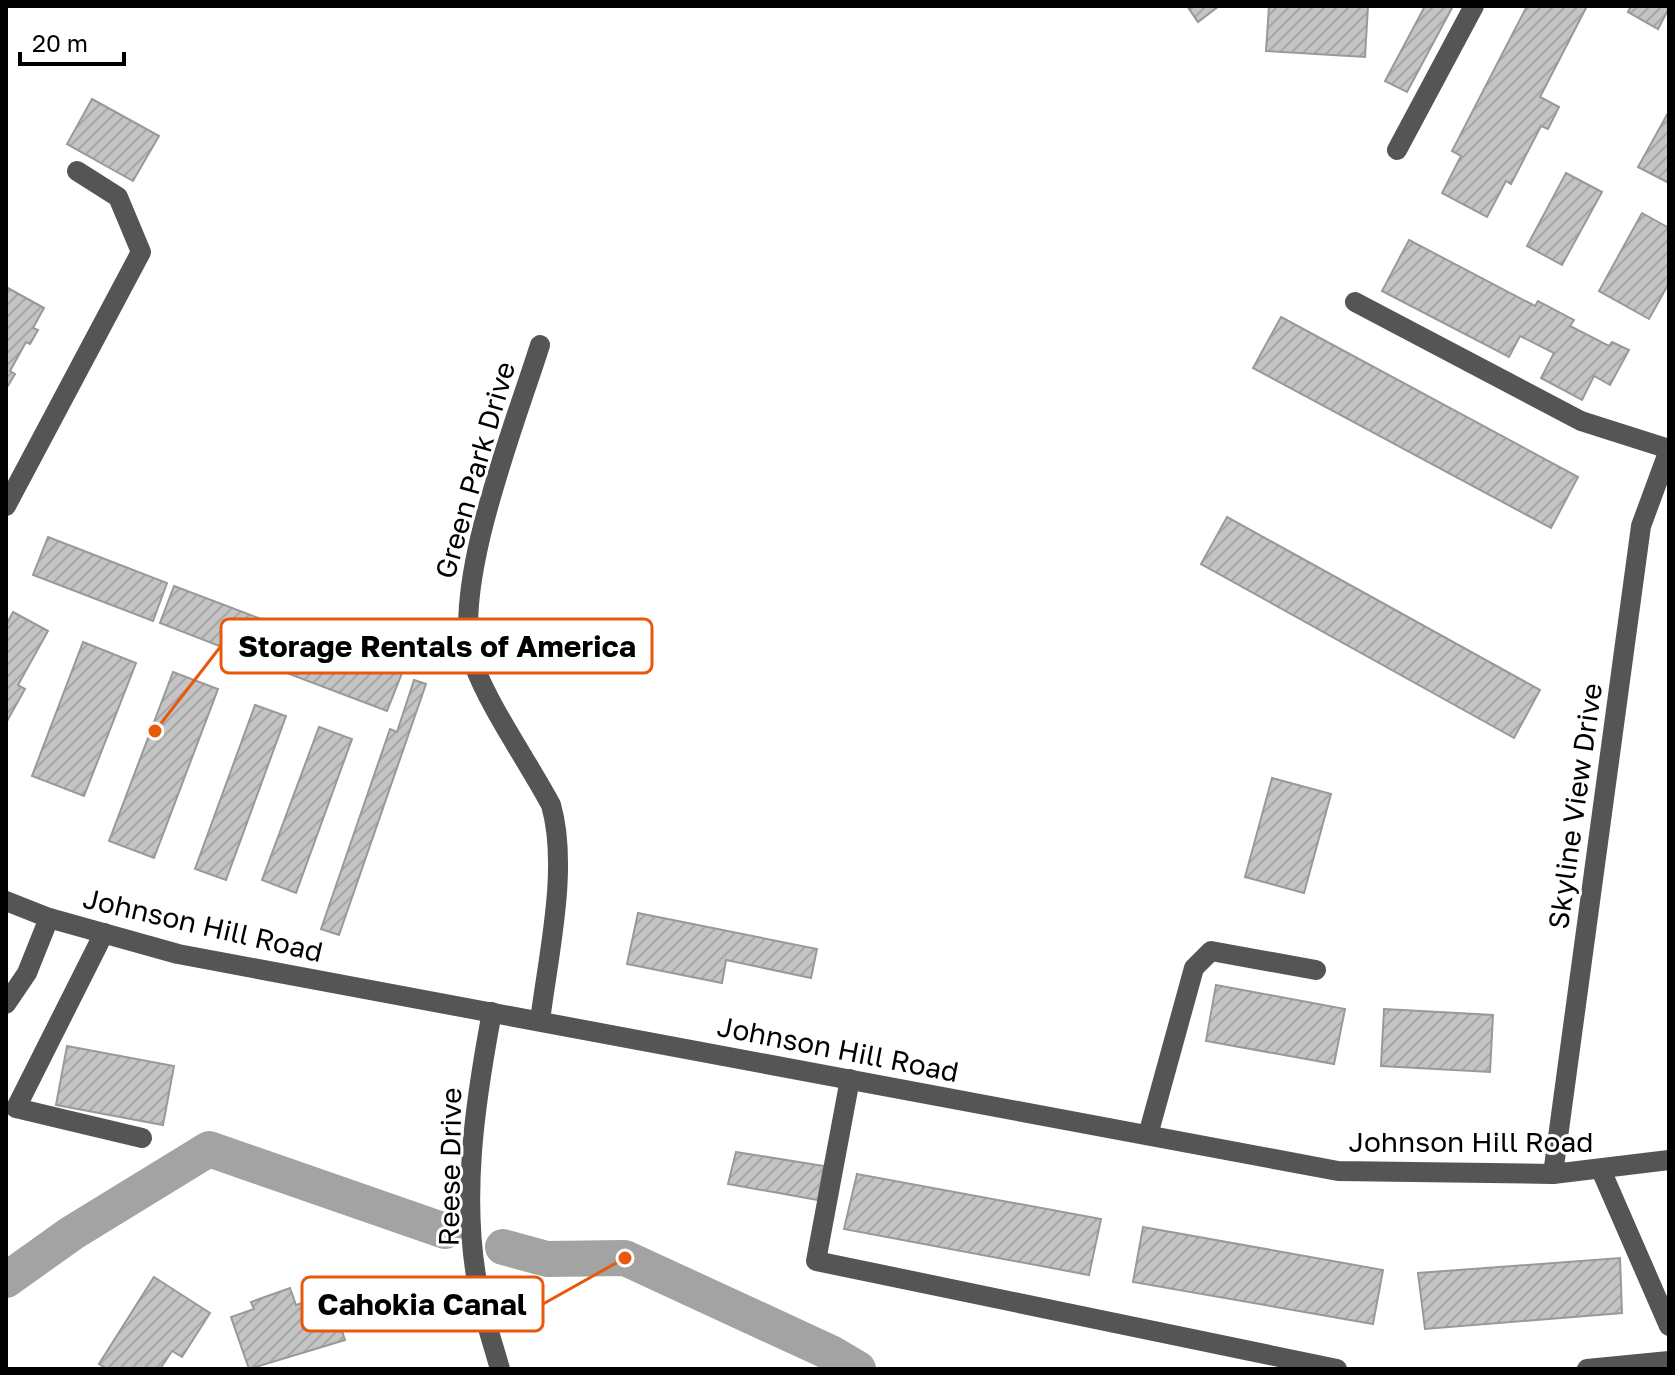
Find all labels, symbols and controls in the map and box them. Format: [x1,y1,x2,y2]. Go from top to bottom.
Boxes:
scale bar [20,16,124,66]
text: 20 m [32,28,88,57]
street label: Green Park Drive [428,358,521,582]
callout: Storage Rentals of America [221,619,652,673]
text: Storage Rentals of America [238,628,636,664]
street label: Skyline View Drive [1541,681,1608,931]
street label: Johnson Hill Road [80,881,326,968]
street label: Johnson Hill Road [715,1009,961,1088]
street label: Reese Drive [432,1087,467,1247]
street label: Johnson Hill Road [1349,1125,1593,1158]
callout: Cahokia Canal [302,1277,543,1331]
text: Cahokia Canal [317,1286,527,1322]

